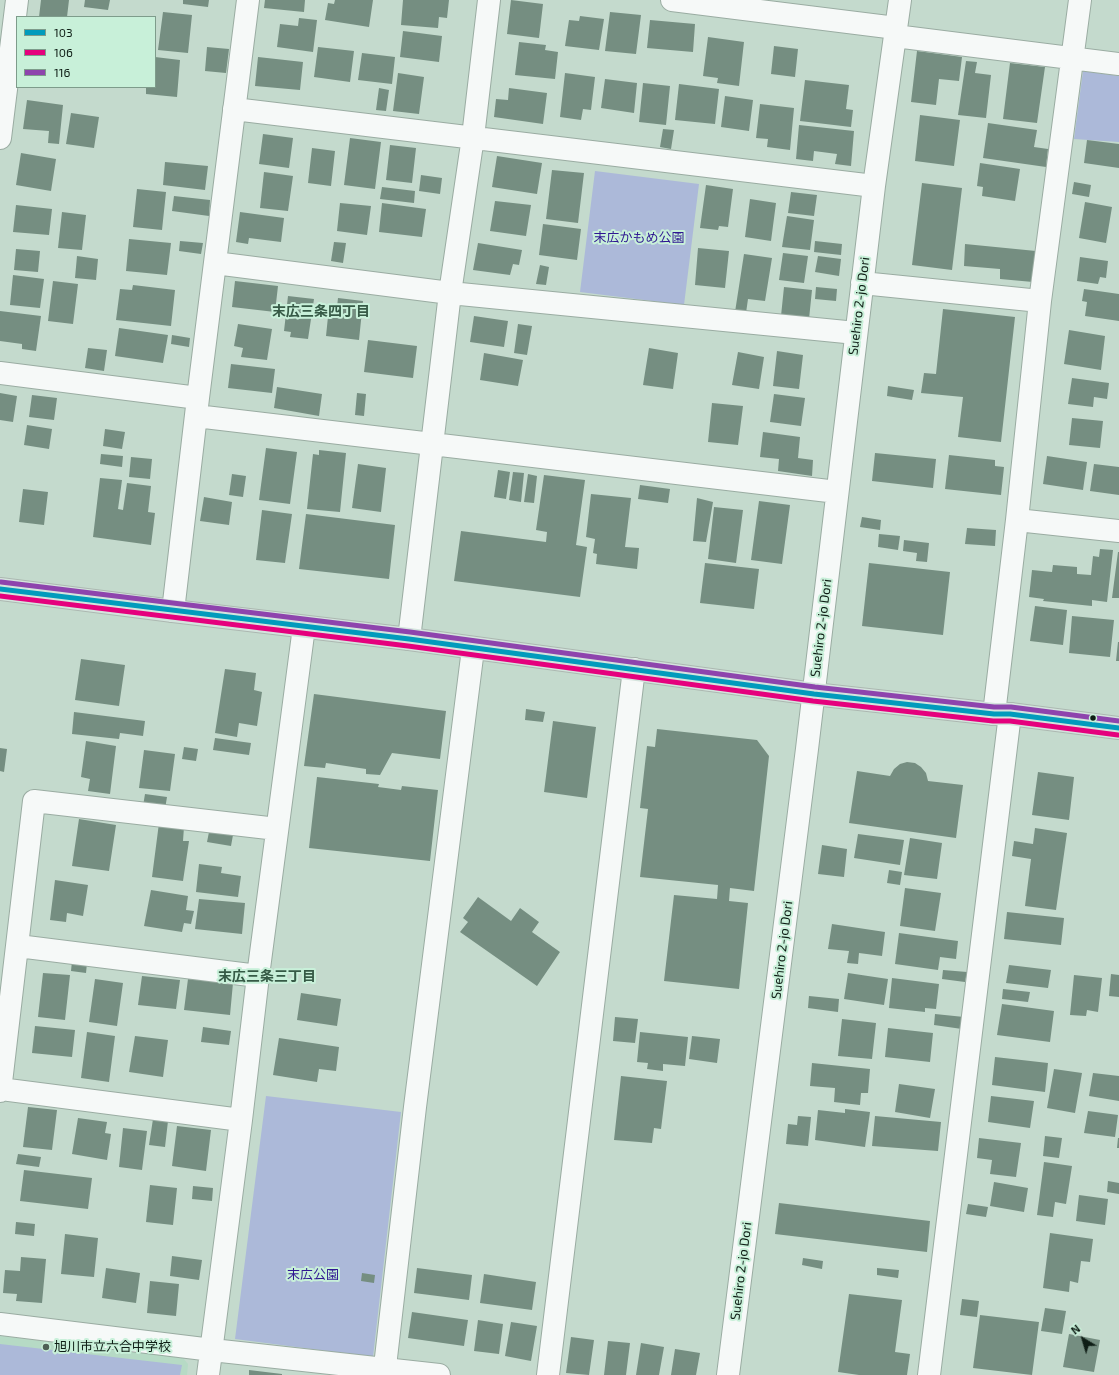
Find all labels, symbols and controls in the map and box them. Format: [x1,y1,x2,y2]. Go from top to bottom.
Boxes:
legend [16,16,156,88]
text: 103 [54,25,73,39]
text: 106 [54,45,73,59]
text: 116 [54,65,70,79]
park label: 末広かもめ公園 [594,230,684,246]
street label: Suehiro 2-jo Dori [845,256,873,356]
district label: 末広三条四丁目 [272,303,370,319]
street label: Suehiro 2-jo Dori [807,578,835,678]
unlabelled marker [1088,713,1098,723]
street label: Suehiro 2-jo Dori [768,900,796,1000]
district label: 末広三条三丁目 [218,968,316,984]
street label: Suehiro 2-jo Dori [727,1221,755,1321]
park label: 末広公園 [287,1267,339,1283]
north arrow [1063,1319,1103,1359]
text: N [1068,1322,1082,1337]
place label: 旭川市立六合中学校 [54,1339,171,1355]
marker: 旭川市立六合中学校 [41,1342,51,1352]

